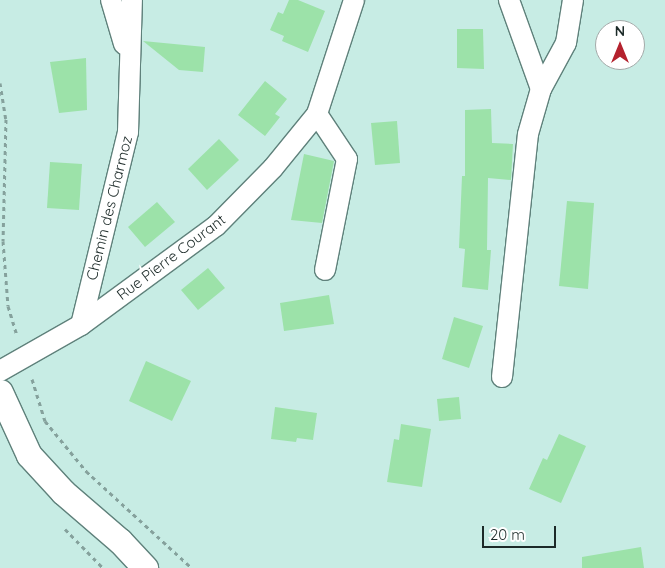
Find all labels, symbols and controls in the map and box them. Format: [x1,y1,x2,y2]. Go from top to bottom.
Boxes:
north arrow [595,20,645,70]
text: N [615,22,625,40]
street label: Chemin des Charmoz [82,134,136,282]
street label: Rue Pierre Courant [113,210,229,304]
scale bar [485,516,559,548]
text: 20 m [490,525,525,544]

